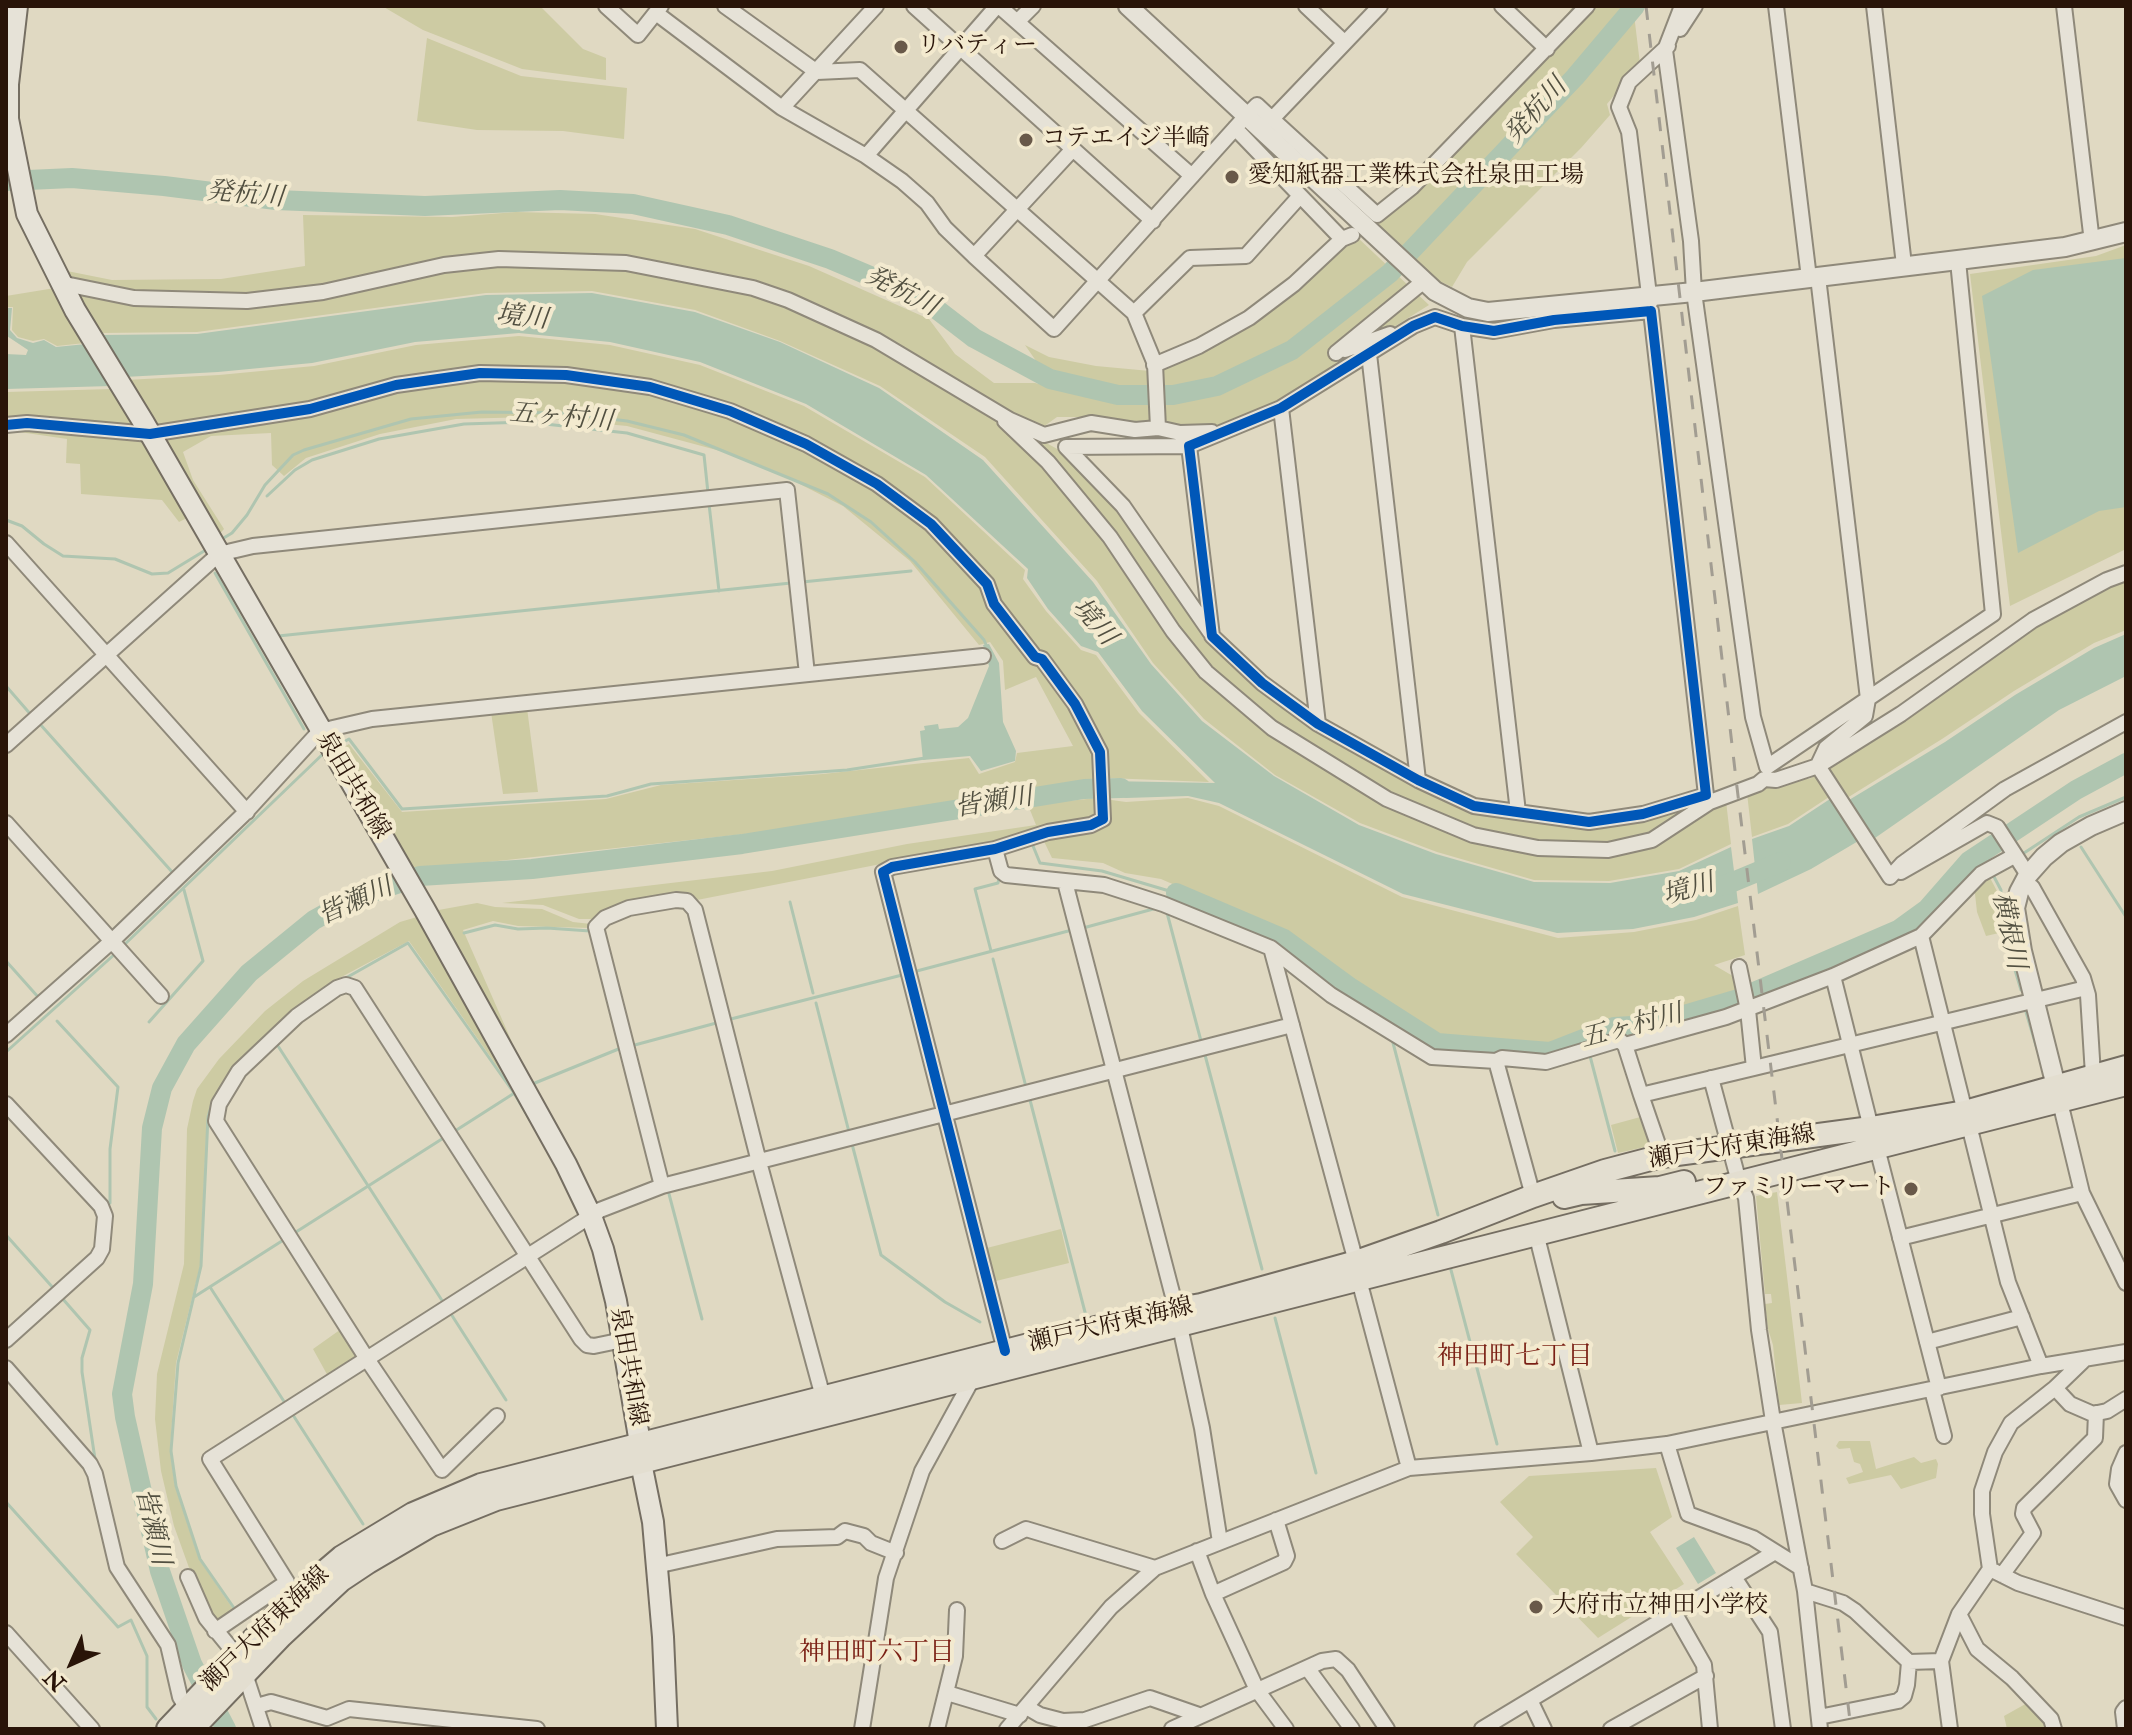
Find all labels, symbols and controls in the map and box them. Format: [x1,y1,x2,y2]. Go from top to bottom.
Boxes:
place label: リバティー [917,33,1037,61]
marker: リバティー [892,38,910,56]
water label: 発杭川 [1499,73,1575,151]
place label: コテエイジ半崎 [1042,126,1210,154]
marker: コテエイジ半崎 [1017,131,1035,149]
place label: 愛知紙器工業株式会社泉田工場 [1248,163,1584,191]
marker: 愛知紙器工業株式会社泉田工場 [1223,168,1241,186]
water label: 発杭川 [205,177,285,215]
water label: 発杭川 [859,261,943,325]
water label: 境川 [495,301,549,337]
water label: 五ヶ村川 [508,399,614,439]
water label: 境川 [1064,593,1122,653]
street label: 泉田共和線 [309,727,395,845]
water label: 皆瀬川 [953,782,1035,826]
water label: 境川 [1660,869,1718,913]
water label: 皆瀬川 [314,873,398,933]
water label: 横根川 [1984,890,2030,972]
water label: 五ヶ村川 [1578,999,1686,1057]
street label: 瀬戸大府東海線 [1647,1121,1817,1175]
place label: ファミリーマート [1703,1175,1895,1203]
marker: ファミリーマート [1902,1180,1920,1198]
street label: 瀬戸大府東海線 [1026,1293,1196,1359]
street label: 泉田共和線 [602,1305,652,1429]
district label: 神田町七丁目 [1437,1342,1593,1374]
water label: 皆瀬川 [127,1485,175,1569]
street label: 瀬戸大府東海線 [196,1561,336,1699]
place label: 大府市立神田小学校 [1552,1593,1768,1621]
marker: 大府市立神田小学校 [1527,1598,1545,1616]
north arrow [32,1623,112,1703]
district label: 神田町六丁目 [799,1638,955,1670]
text: N [38,1663,72,1697]

